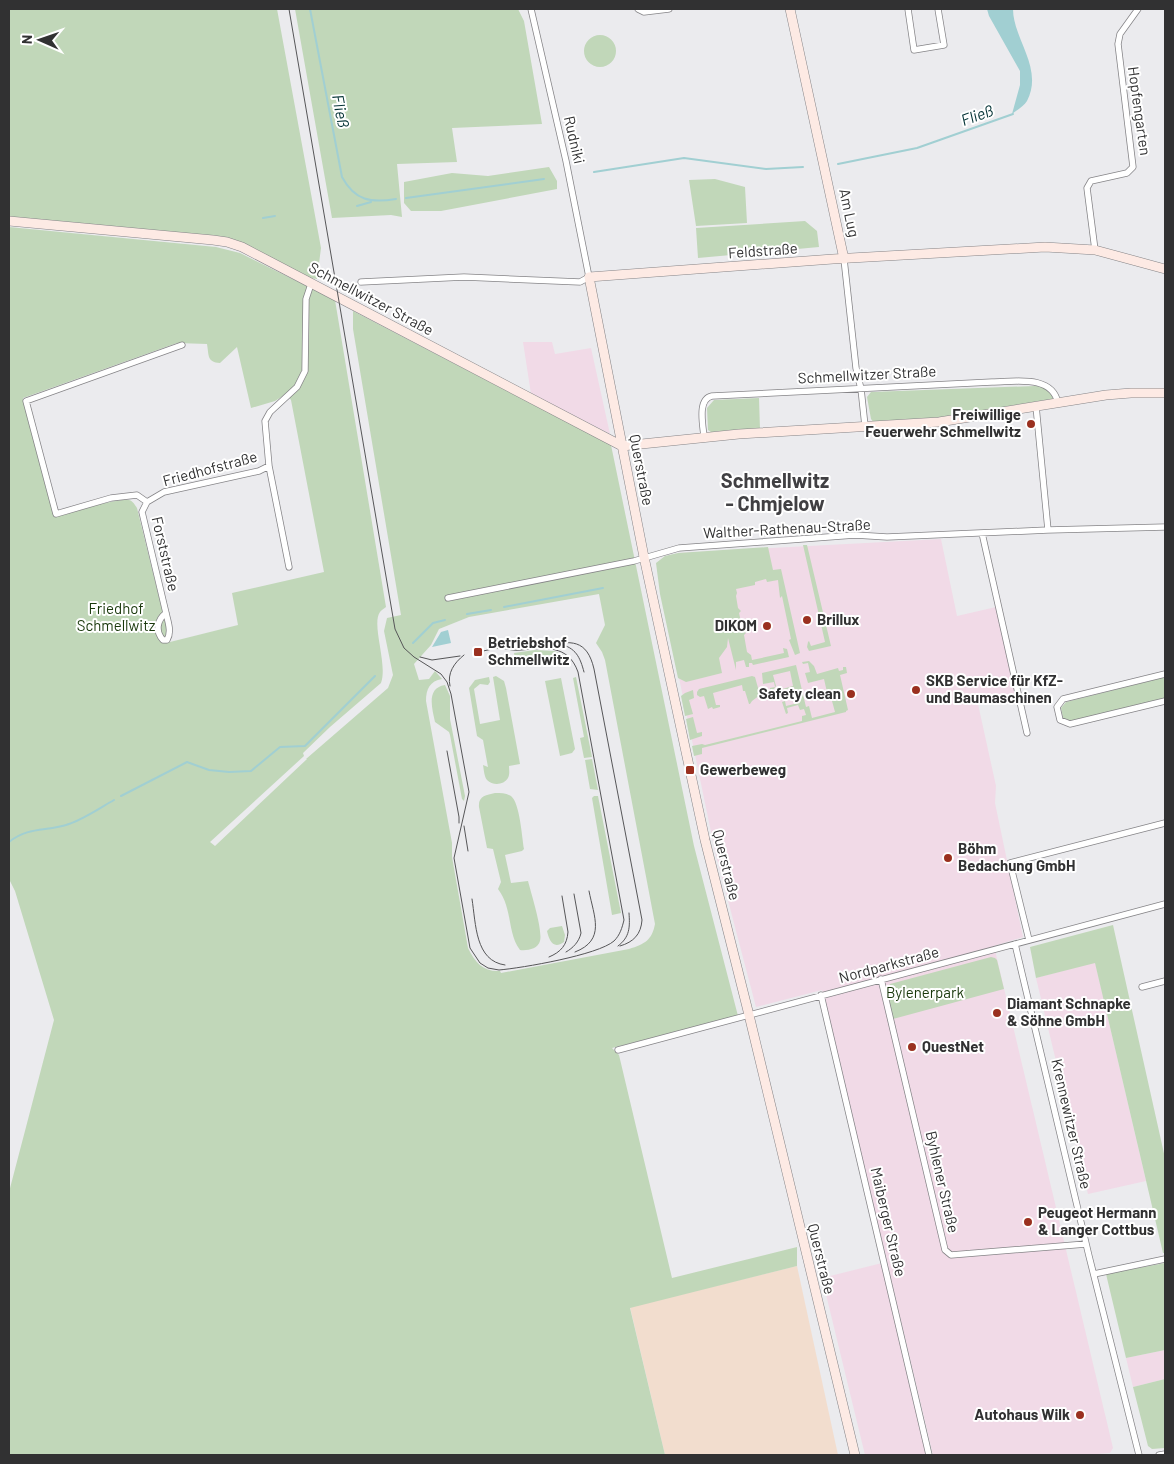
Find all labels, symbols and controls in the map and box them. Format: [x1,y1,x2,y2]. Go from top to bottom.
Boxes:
north arrow [15,15,65,65]
text: N [18,35,35,44]
street label: Hopfengarten [1125,65,1155,157]
water label: Fließ [329,93,354,129]
water label: Fließ [958,100,996,129]
street label: Rudniki [561,114,589,166]
street label: Am Lug [836,187,864,239]
street label: Feldstraße [728,239,798,261]
street label: Schmellwitzer Straße [306,258,437,339]
street label: Schmellwitzer Straße [797,361,937,387]
place label: Freiwillige Feuerwehr Schmellwitz [865,405,1021,440]
marker: Freiwillige Feuerwehr Schmellwitz [1025,418,1037,430]
street label: Querstraße [626,433,658,507]
street label: Friedhofstraße [161,447,259,489]
district label: Schmellwitz - Chmjelow [721,468,829,515]
street label: Forststraße [149,515,183,593]
street label: Walther-Rathenau-Straße [703,515,871,541]
park label: Friedhof Schmellwitz [77,599,156,634]
place label: Brillux [817,610,859,628]
marker: Brillux [801,614,813,626]
place label: DIKOM [715,616,757,634]
marker: DIKOM [761,620,773,632]
place label: Betriebshof Schmellwitz [488,633,569,668]
marker: Betriebshof Schmellwitz [472,646,484,658]
place label: SKB Service für KfZ- und Baumaschinen [926,671,1063,706]
place label: Safety clean [759,684,841,702]
marker: SKB Service für KfZ- und Baumaschinen [910,684,922,696]
marker: Safety clean [845,688,857,700]
place label: Gewerbeweg [700,760,786,778]
marker: Gewerbeweg [684,764,696,776]
street label: Querstraße [710,828,744,902]
place label: Böhm Bedachung GmbH [958,839,1075,874]
marker: Böhm Bedachung GmbH [942,852,954,864]
street label: Nordparkstraße [837,942,941,986]
park label: Bylenerpark [886,983,964,1001]
place label: Diamant Schnapke & Söhne GmbH [1007,994,1131,1029]
marker: Diamant Schnapke & Söhne GmbH [991,1007,1003,1019]
place label: QuestNet [922,1037,984,1055]
marker: QuestNet [906,1041,918,1053]
street label: Krennewitzer Straße [1048,1057,1096,1191]
street label: Byhlener Straße [923,1129,963,1234]
street label: Maiberger Straße [868,1165,910,1278]
place label: Peugeot Hermann & Langer Cottbus [1038,1203,1156,1238]
marker: Peugeot Hermann & Langer Cottbus [1022,1216,1034,1228]
street label: Querstraße [805,1222,839,1296]
place label: Autohaus Wilk [974,1405,1070,1423]
marker: Autohaus Wilk [1074,1409,1086,1421]

